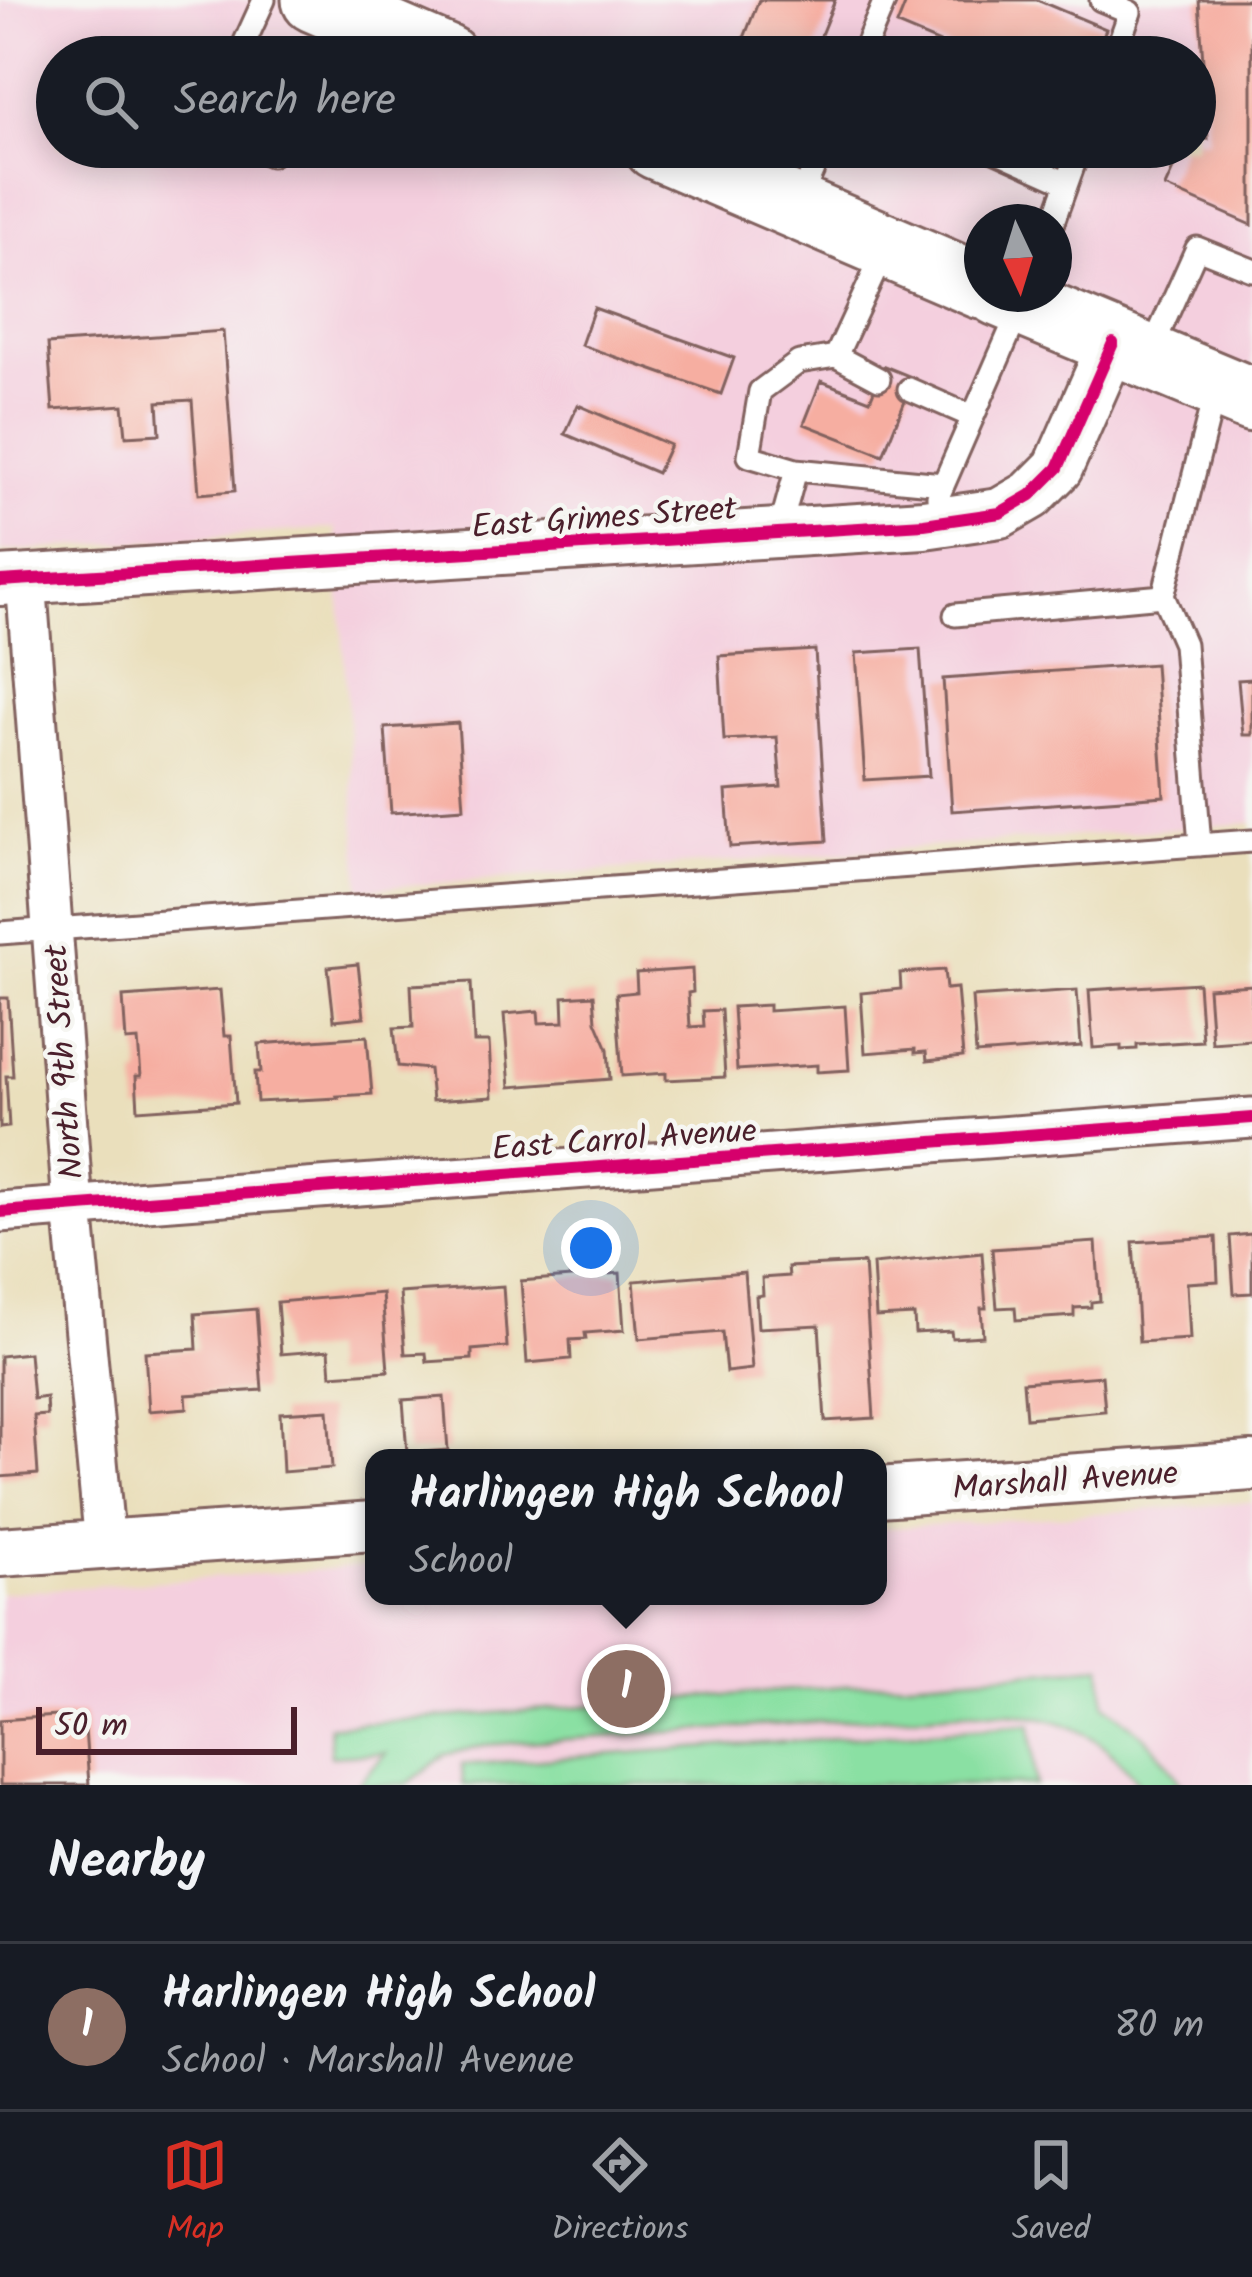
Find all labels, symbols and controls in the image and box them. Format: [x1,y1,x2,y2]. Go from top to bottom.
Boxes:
search box [36,36,1216,168]
text: Search here [174,66,396,138]
icon: search [78,69,144,135]
north arrow [964,204,1072,312]
street label: East Grimes Street [470,484,740,555]
street label: North 9th Street [31,941,100,1181]
street label: East Carrol Avenue [490,1106,759,1177]
your location [561,1218,621,1278]
street label: Marshall Avenue [951,1448,1180,1517]
popup [365,1449,887,1605]
text: Harlingen High School [409,1460,843,1532]
text: School [409,1532,513,1594]
pin: 1 [587,1644,665,1734]
scale bar [36,1701,297,1754]
text: 50 m [54,1701,128,1754]
text: Nearby [48,1823,205,1904]
text: Harlingen High School [162,1960,596,2032]
text: 1 [81,1996,93,2058]
text: 80 m [1114,1996,1204,2058]
text: School · Marshall Avenue [162,2032,574,2094]
tab: Map [162,2132,228,2257]
tab: Directions [551,2132,688,2257]
tab: Saved [1012,2132,1090,2257]

